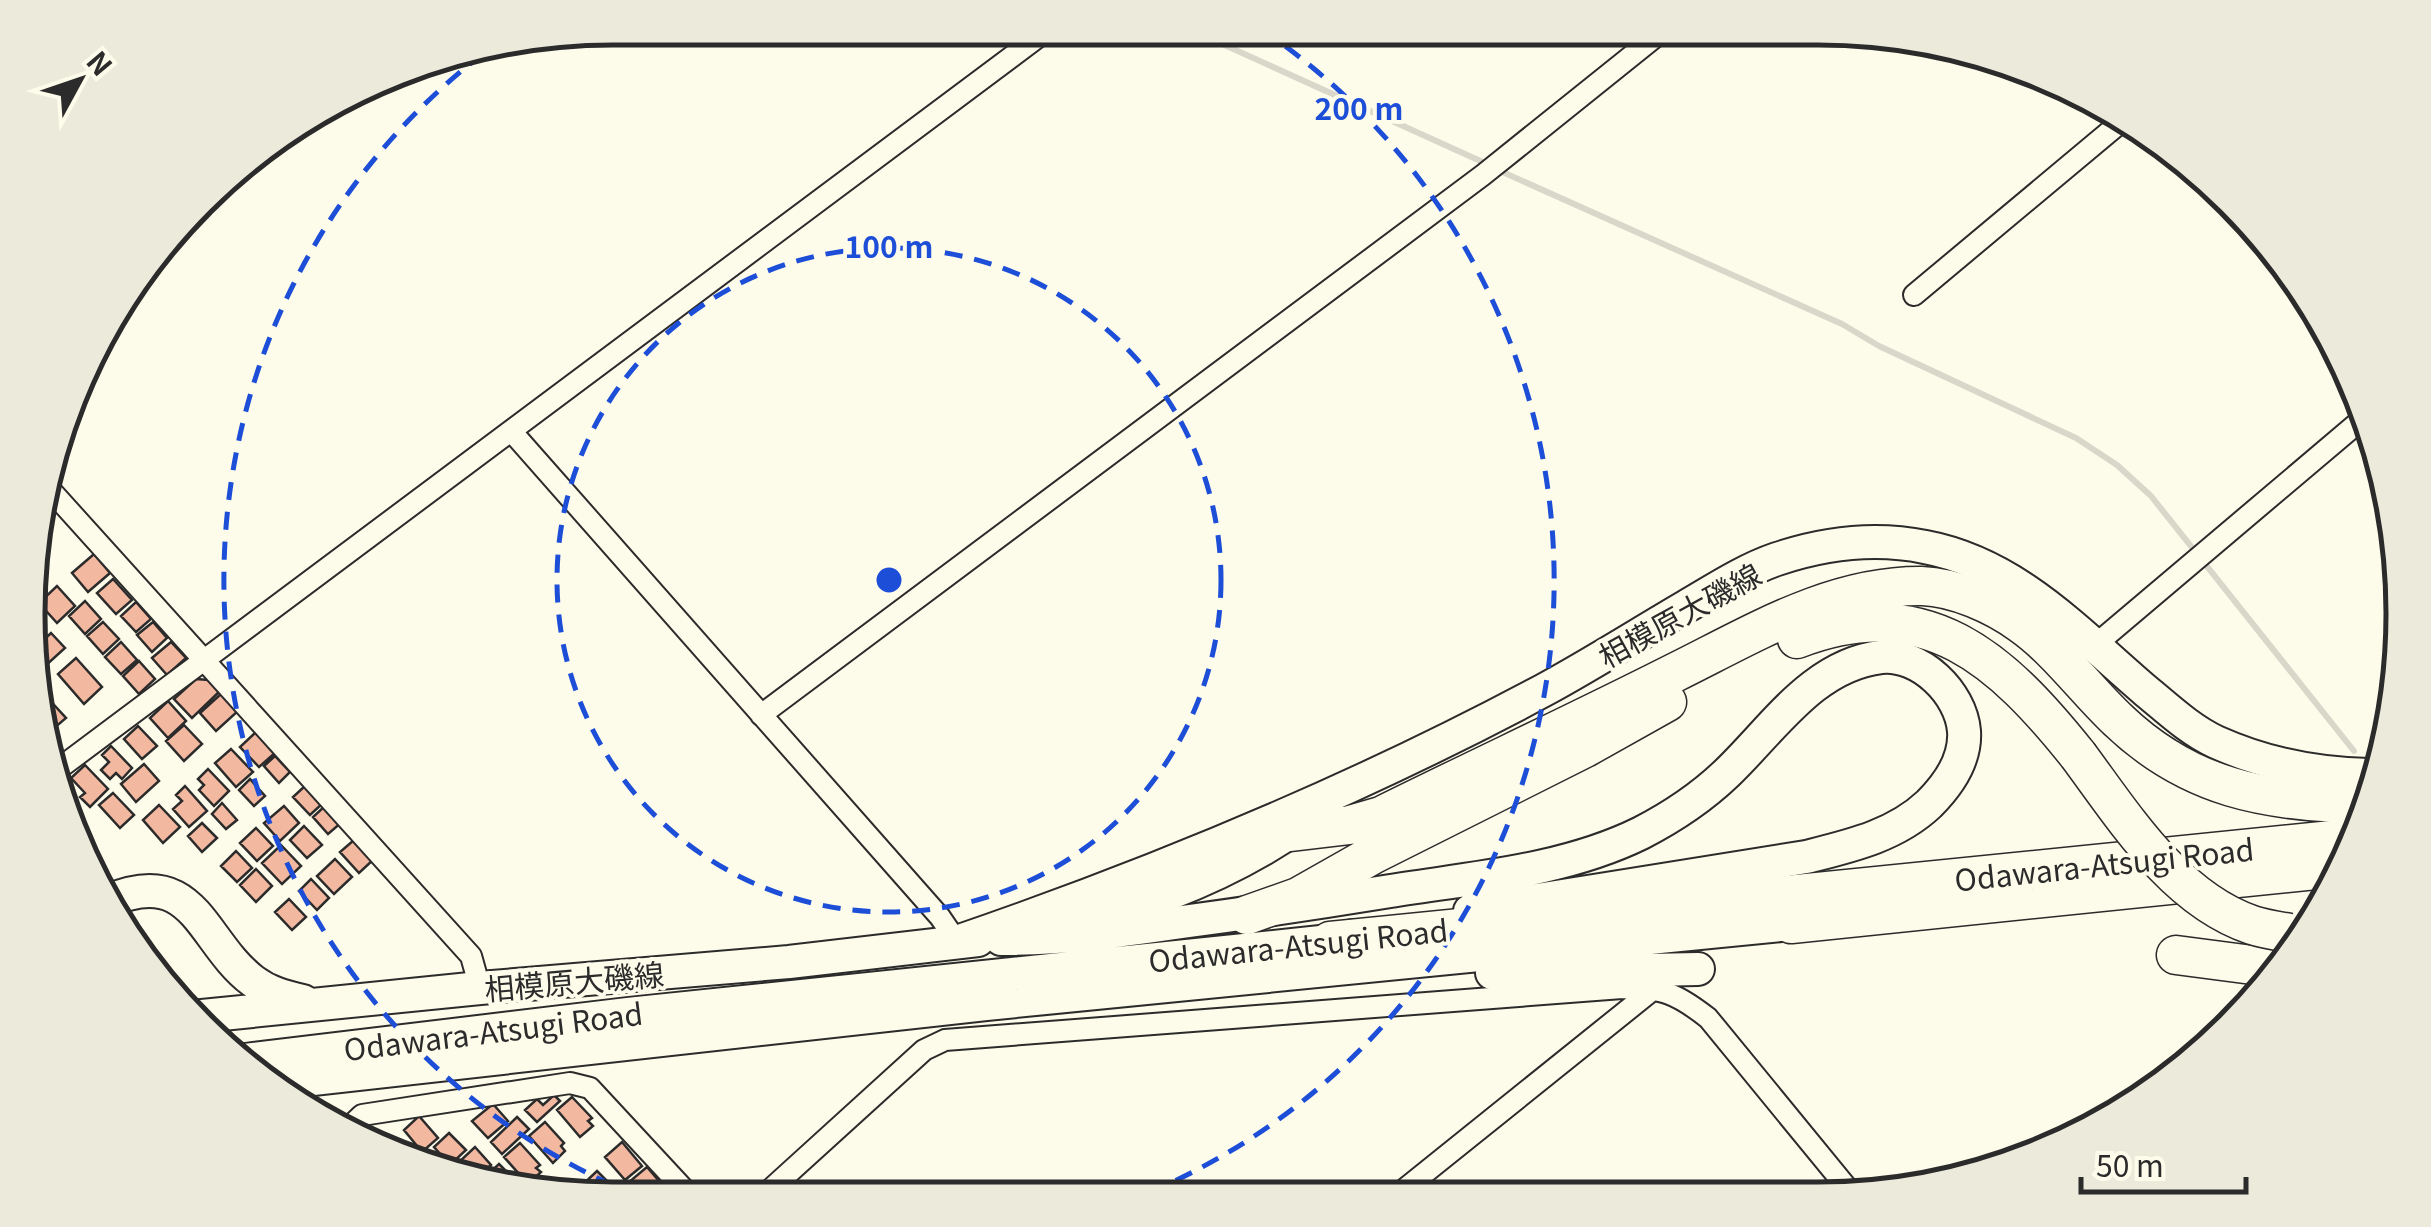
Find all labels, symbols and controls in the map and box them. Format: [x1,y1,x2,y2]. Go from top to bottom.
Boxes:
north arrow [30,30,130,130]
text: N [79,42,123,84]
text: 200 m [1315,85,1403,129]
text: 100 m [845,223,933,267]
street label: 相模原大磯線 [1590,551,1768,677]
centre of rings [871,562,907,598]
street label: Odawara-Atsugi Road [1952,825,2256,901]
street label: Odawara-Atsugi Road [1146,906,1450,982]
street label: 相模原大磯線 [482,950,666,1010]
street label: Odawara-Atsugi Road [341,990,645,1070]
scale bar [2081,1132,2246,1194]
text: 50 m [2096,1142,2164,1186]

